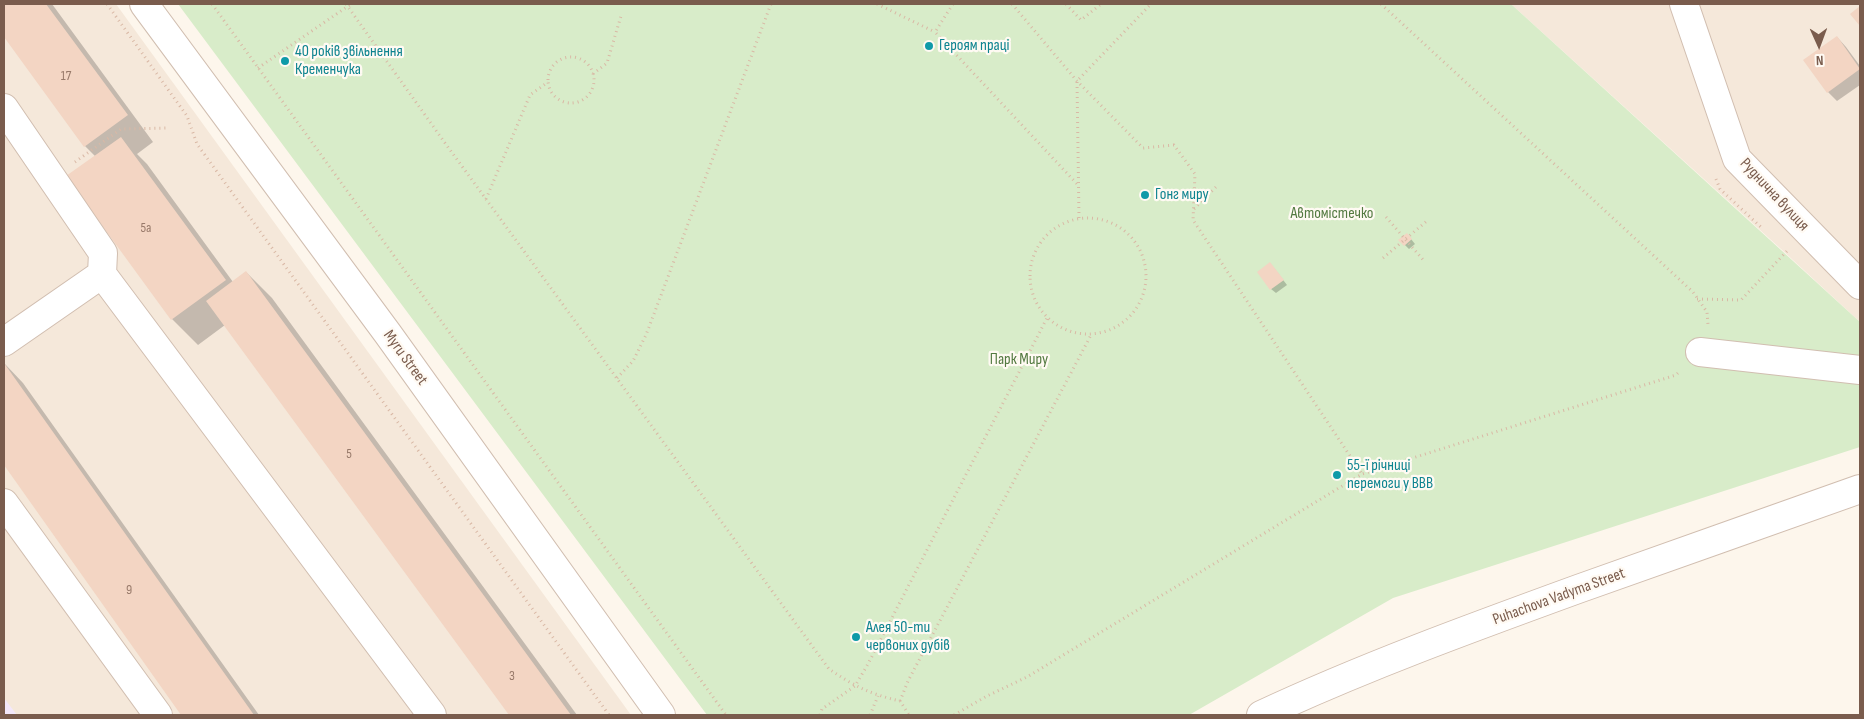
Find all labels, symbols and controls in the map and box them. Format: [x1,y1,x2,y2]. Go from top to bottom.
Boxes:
north arrow [1794,20,1844,70]
place label: Героям працi [939,36,1009,56]
marker: Героям працi [923,40,935,52]
place label: 40 рокiв звiльнення Кременчука [295,42,403,80]
text: N [1816,52,1824,69]
marker: 40 рокiв звiльнення Кременчука [279,55,291,67]
house number: 17 [61,68,71,84]
street label: Руднична вулиця [1735,155,1813,235]
place label: Гонг миру [1155,185,1209,205]
marker: Гонг миру [1139,189,1151,201]
park label: Автомістечко [1290,204,1374,224]
house number: 5а [140,220,152,236]
street label: Myru Street [379,327,431,389]
park label: Парк Миру [990,350,1048,370]
house number: 5 [346,446,352,462]
place label: 55-ї річниці перемоги у ВВВ [1347,456,1433,494]
marker: 55-ї річниці перемоги у ВВВ [1331,469,1343,481]
street label: Puhachova Vadyma Street [1490,564,1628,630]
house number: 9 [126,582,132,598]
place label: Алея 50-ти червоних дубів [866,618,950,656]
marker: Алея 50-ти червоних дубів [850,631,862,643]
house number: 3 [509,668,515,684]

